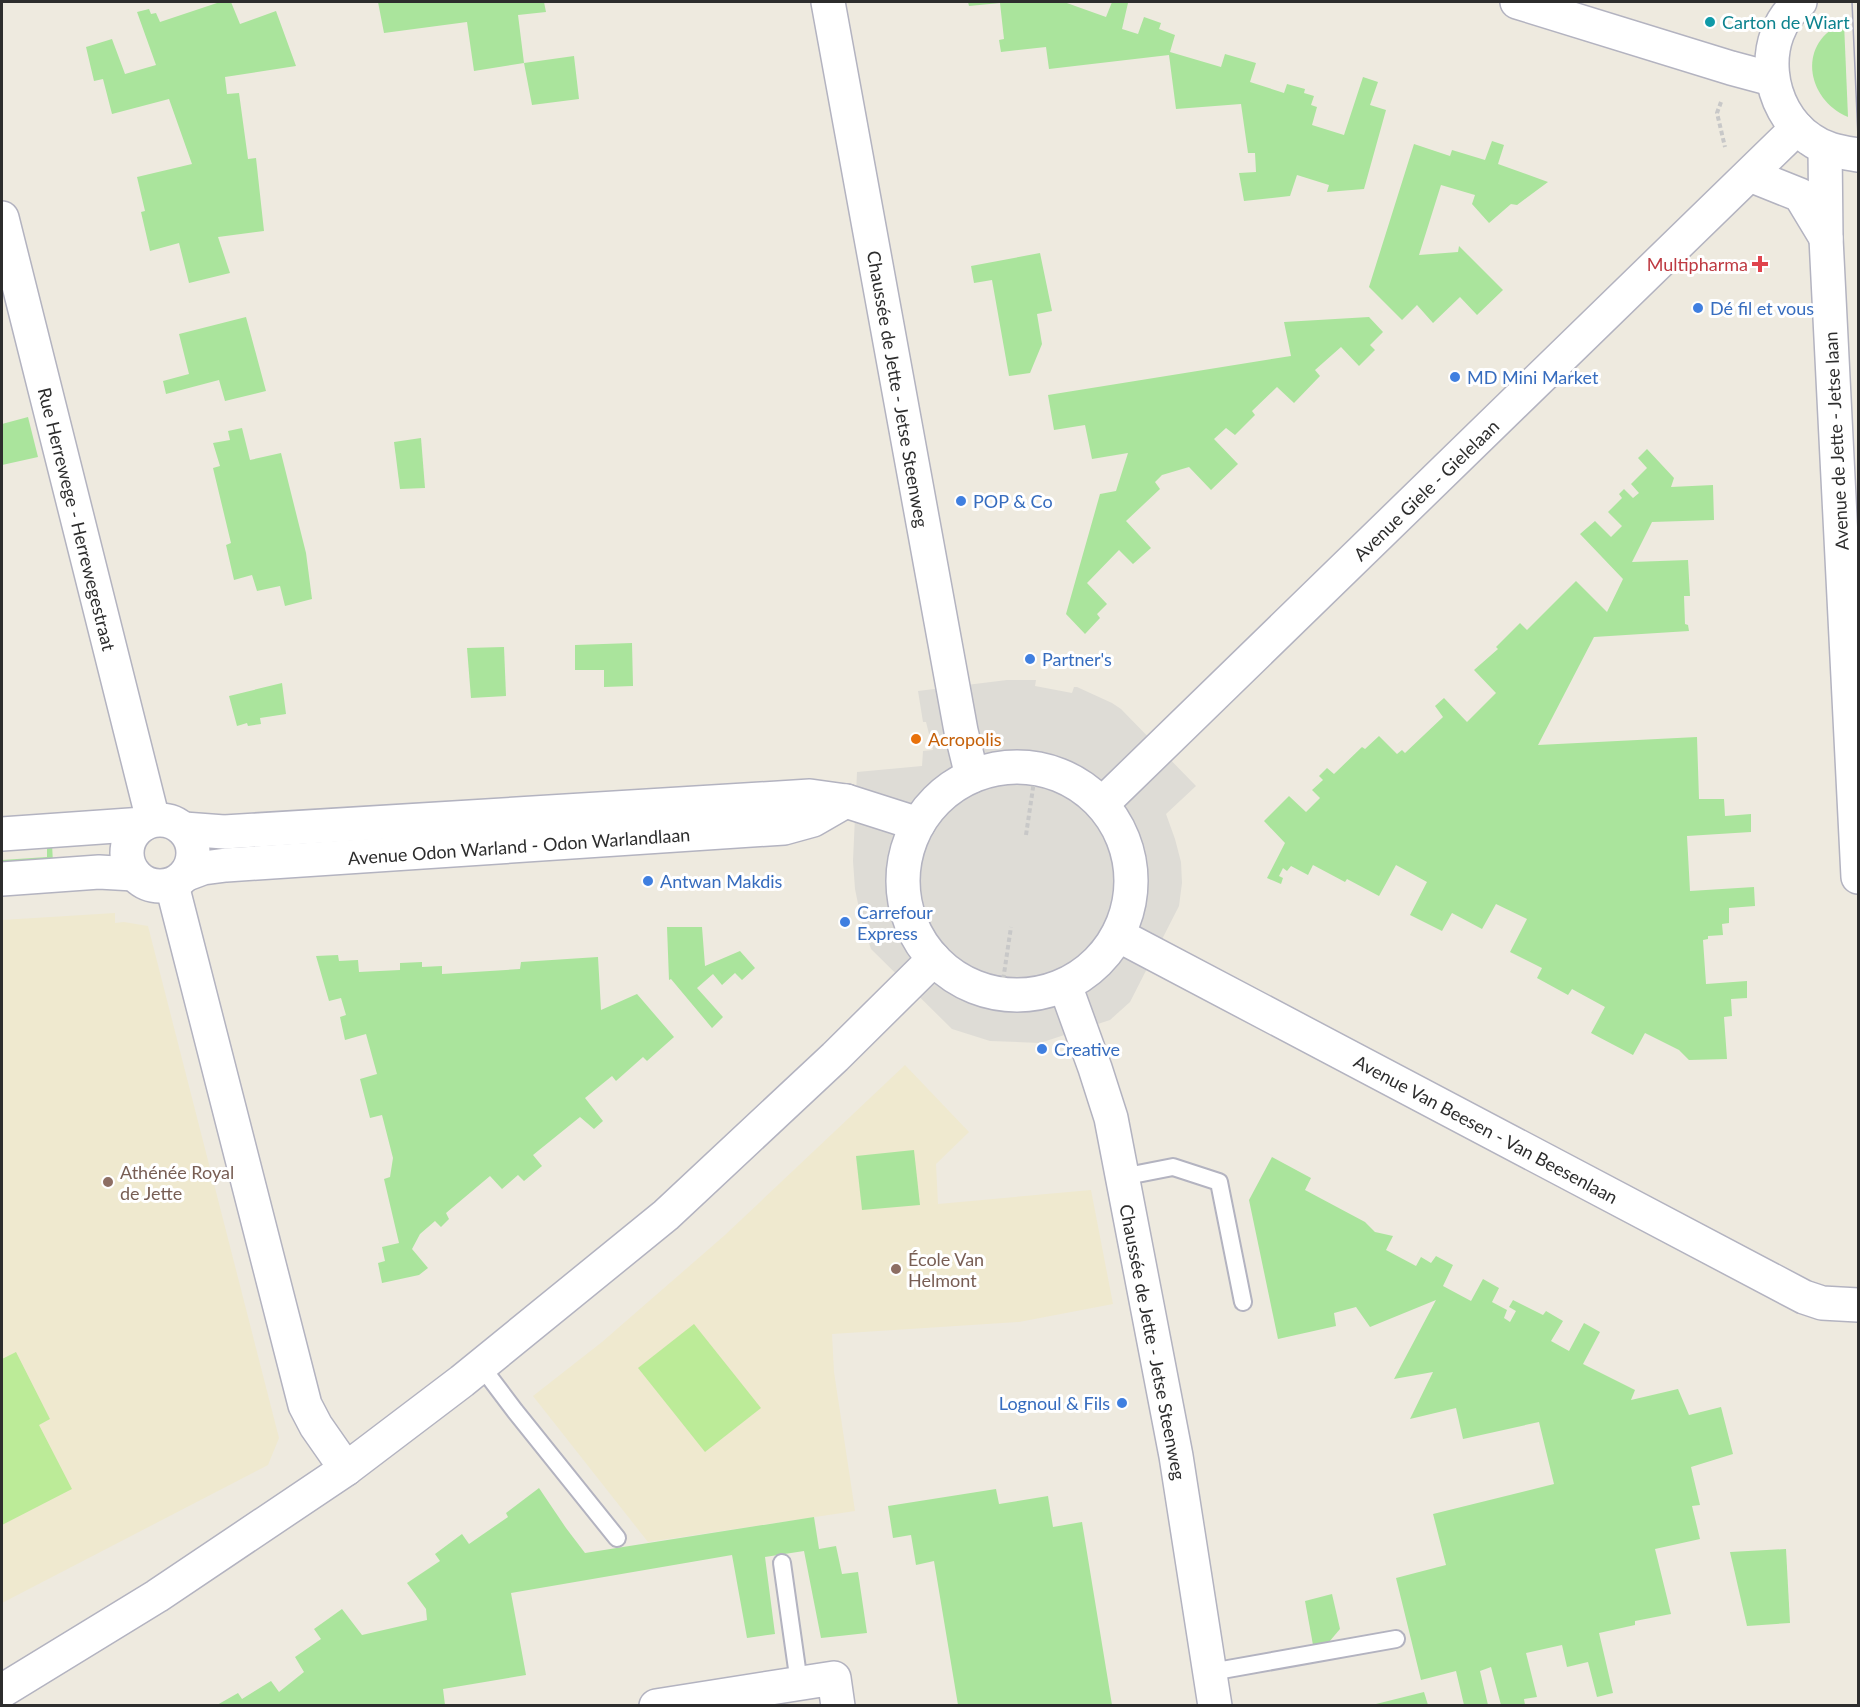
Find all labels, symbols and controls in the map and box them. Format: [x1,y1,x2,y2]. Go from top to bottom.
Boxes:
place label: Carton de Wiart [1722,11,1850,33]
marker: Carton de Wiart [1703,15,1717,29]
street label: Chaussée de Jette - Jetse Steenweg [863,249,933,529]
place label: Multipharma [1647,253,1748,275]
marker: Multipharma [1753,257,1767,271]
place label: Dé fil et vous [1710,297,1814,319]
marker: Dé fil et vous [1691,301,1705,315]
street label: Avenue de Jette - Jetse laan [1819,331,1853,551]
place label: MD Mini Market [1467,366,1599,388]
marker: MD Mini Market [1448,370,1462,384]
street label: Rue Herrewege - Herrewegestraat [34,385,121,653]
street label: Avenue Giele - Gielelaan [1349,415,1503,565]
place label: POP & Co [973,490,1053,512]
marker: POP & Co [954,494,968,508]
place label: Partner's [1042,648,1112,670]
marker: Partner's [1023,652,1037,666]
place label: Acropolis [928,728,1002,750]
marker: Acropolis [909,732,923,746]
street label: Avenue Odon Warland - Odon Warlandlaan [347,823,691,869]
place label: Antwan Makdis [660,870,783,892]
marker: Antwan Makdis [641,874,655,888]
place label: Carrefour Express [857,901,933,944]
marker: Carrefour Express [838,915,852,929]
place label: Creative [1054,1038,1120,1060]
marker: Creative [1035,1042,1049,1056]
street label: Avenue Van Beesen - Van Beesenlaan [1350,1050,1622,1208]
place label: Athénée Royal de Jette [120,1161,234,1204]
marker: Athénée Royal de Jette [101,1175,115,1189]
street label: Chaussée de Jette - Jetse Steenweg [1115,1202,1191,1482]
place label: École Van Helmont [908,1248,984,1291]
marker: École Van Helmont [889,1262,903,1276]
place label: Lognoul & Fils [999,1392,1110,1414]
marker: Lognoul & Fils [1115,1396,1129,1410]

